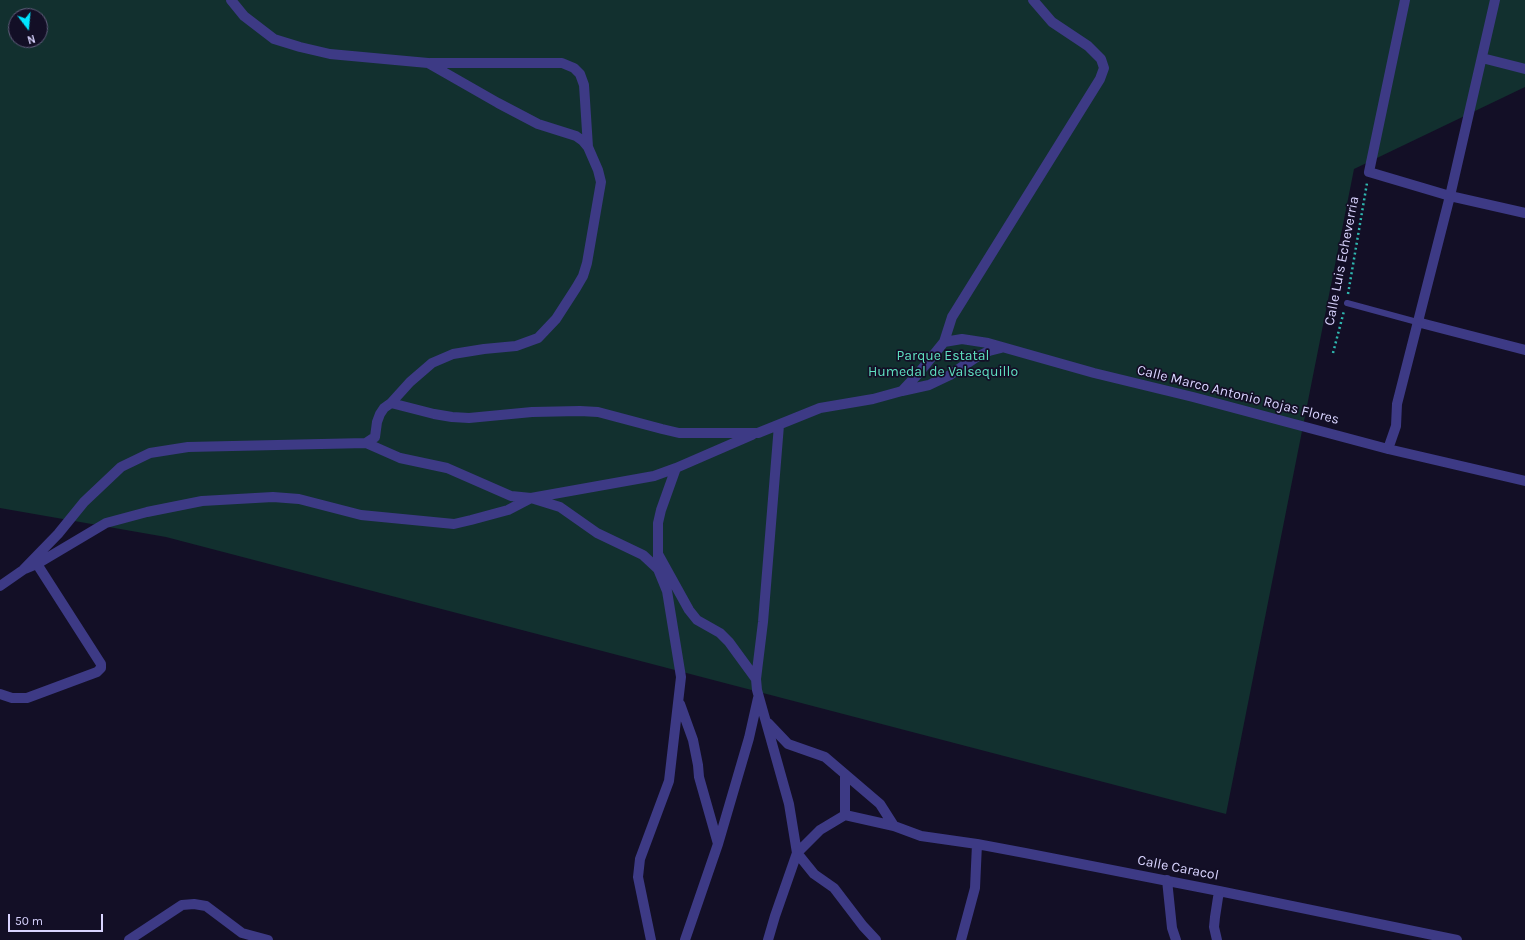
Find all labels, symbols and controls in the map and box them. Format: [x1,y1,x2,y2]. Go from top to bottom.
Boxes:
north arrow [8,8,48,48]
text: N [26,32,37,46]
street label: Calle Luis Echeverria [1321,195,1363,327]
park label: Parque Estatal Humedal de Valsequillo [868,348,1018,380]
street label: Calle Marco Antonio Rojas Flores [1135,362,1341,428]
street label: Calle Caracol [1136,852,1220,884]
scale bar [10,906,105,932]
text: 50 m [15,914,43,928]

